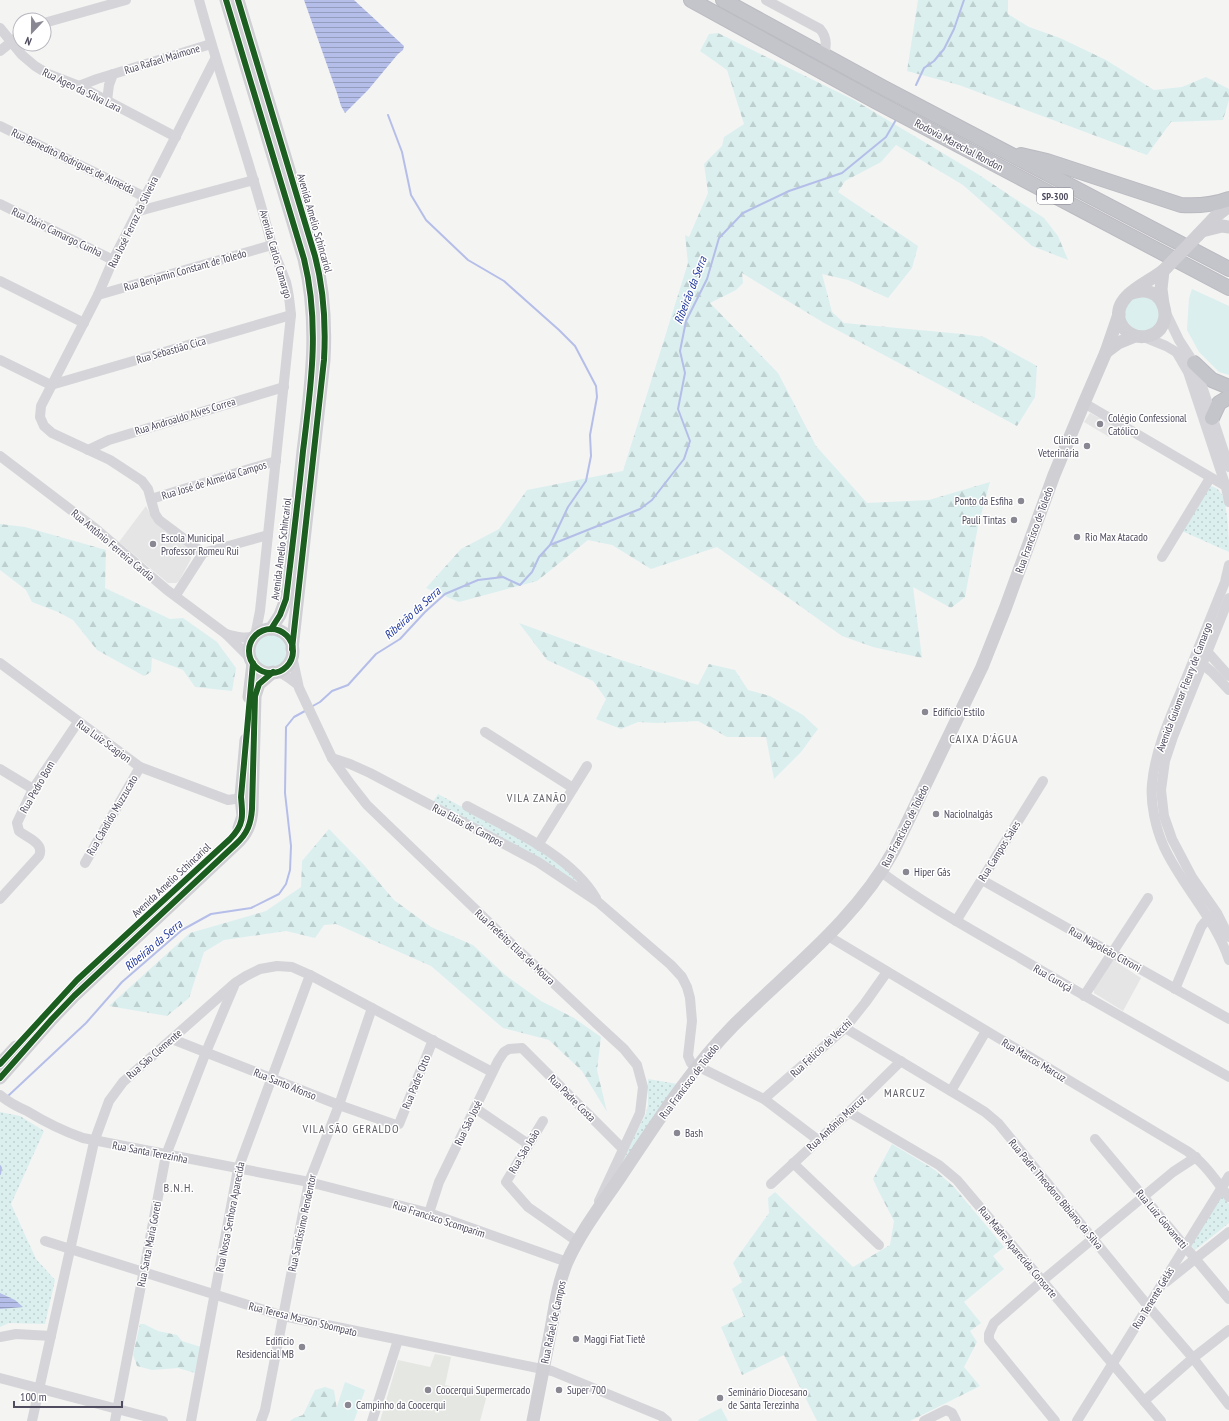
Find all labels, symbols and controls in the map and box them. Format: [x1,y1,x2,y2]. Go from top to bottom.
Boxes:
north arrow [12,12,52,52]
text: N [23,34,34,49]
street label: Rua Rafael Maimone [123,41,202,77]
street label: Rua Ageo da Silva Lara [40,65,124,115]
street label: Rodovia Marechal Rondon [912,116,1006,174]
street label: Rua Benedito Rodrigues de Almeida [9,125,137,197]
street label: Avenida Amelio Schincariol [294,172,336,275]
street label: Rua José Ferraz da Silveira [105,174,161,270]
road number: SP-300 [1037,188,1073,204]
street label: Rua Dário Camargo Cunha [9,204,105,260]
street label: Avenida Carlos Camargo [257,208,295,300]
street label: Rua Benjamin Constant de Toledo [122,246,248,294]
water label: Ribeirão da Serra [670,253,710,326]
street label: Rua Sebastião Cica [135,333,207,367]
street label: Rua Androaldo Alves Correa [133,394,237,438]
place label: Colégio Confessional Católico [1108,411,1187,438]
marker: Colégio Confessional Católico [1095,419,1105,429]
place label: Clinica Veterinária [1037,433,1079,460]
marker: Clinica Veterinária [1082,441,1092,451]
street label: Rua José de Almeida Campos [160,457,269,503]
street label: Rua Francisco de Toledo [1012,485,1056,575]
place label: Ponto da Esfiha [955,494,1013,508]
marker: Ponto da Esfiha [1016,496,1026,506]
street label: Avenida Amelio Schincariol [268,497,294,601]
street label: Rua Antônio Ferreira Cardia [69,506,157,584]
place label: Pauli Tintas [962,513,1006,527]
marker: Pauli Tintas [1009,515,1019,525]
place label: Rio Max Atacado [1085,530,1148,544]
place label: Escola Municipal Professor Romeu Rui [161,531,239,558]
marker: Rio Max Atacado [1072,532,1082,542]
marker: Escola Municipal Professor Romeu Rui [148,539,158,549]
water label: Ribeirão da Serra [381,583,444,642]
street label: Avenida Guiomar Fleury de Camargo [1153,620,1215,754]
place label: Edifício Estilo [933,705,985,719]
marker: Edifício Estilo [920,707,930,717]
street label: Rua Luiz Scagion [74,716,134,766]
district label: CAIXA D'ÁGUA [949,731,1019,746]
street label: Rua Pedro Bom [16,758,58,816]
street label: Rua Cândido Muzzucato [83,772,141,858]
street label: Rua Francisco de Toledo [878,782,932,870]
district label: VILA ZANÃO [506,790,567,805]
street label: Rua Elias de Campos [430,800,506,850]
place label: Naciolnalgás [944,807,993,821]
marker: Naciolnalgás [931,809,941,819]
street label: Rua Campos Sales [975,818,1023,884]
street label: Avenida Amelio Schincariol [129,840,214,920]
place label: Hiper Gás [914,865,951,879]
marker: Hiper Gás [901,867,911,877]
street label: Rua Prefeito Elias de Moura [472,906,558,988]
water label: Ribeirão da Serra [121,916,186,974]
street label: Rua Napoleão Citroni [1066,923,1144,975]
street label: Rua Curuçá [1031,961,1075,995]
street label: Rua Felicio de Vecchi [787,1016,855,1080]
street label: Rua São Clemente [123,1026,185,1082]
street label: Rua Marcos Marcuz [999,1035,1069,1085]
street label: Rua Francisco de Toledo [656,1040,722,1122]
street label: Rua Padre Otto [399,1053,433,1111]
street label: Rua Santo Afonso [252,1065,319,1103]
street label: Rua Padre Costa [545,1071,599,1125]
district label: MARCUZ [884,1085,926,1100]
street label: Rua Antônio Marcuz [804,1092,868,1154]
street label: Rua São José [451,1098,485,1148]
district label: VILA SÃO GERALDO [301,1121,400,1136]
street label: Rua São João [505,1126,543,1176]
place label: Bash [685,1126,703,1140]
marker: Bash [672,1128,682,1138]
street label: Rua Padre Theodoro Bibiano da Silva [1006,1136,1106,1252]
street label: Rua Santa Terezinha [111,1138,189,1166]
street label: Rua Nossa Senhora Aparecida [212,1161,248,1273]
street label: Rua Santíssimo Rendentor [285,1173,319,1273]
district label: B.N.H. [164,1180,194,1195]
street label: Rua Luiz Giovanetti [1133,1186,1191,1252]
street label: Rua Francisco Scomparim [391,1197,487,1241]
street label: Rua Santa Maria Goreti [134,1200,164,1288]
street label: Rua Madre Aparecida Consorte [975,1203,1061,1301]
street label: Rua Tenente Gelás [1129,1264,1177,1331]
street label: Rua Rafael de Campos [537,1279,569,1365]
street label: Rua Teresa Marson Sbompato [247,1299,359,1339]
place label: Maggi Fiat Tietê [584,1332,646,1346]
place label: Edifício Residencial MB [237,1334,294,1361]
marker: Maggi Fiat Tietê [571,1334,581,1344]
marker: Edifício Residencial MB [297,1342,307,1352]
scale bar [14,1383,122,1409]
place label: Coocerqui Supermercado [436,1383,530,1397]
place label: Super 700 [567,1383,606,1397]
marker: Coocerqui Supermercado [423,1385,433,1395]
marker: Super 700 [554,1385,564,1395]
place label: Seminário Diocesano de Santa Terezinha [728,1385,808,1412]
text: 100 m [20,1389,47,1404]
marker: Seminário Diocesano de Santa Terezinha [715,1393,725,1403]
place label: Campinho da Coocerqui [356,1398,445,1412]
marker: Campinho da Coocerqui [343,1400,353,1410]

